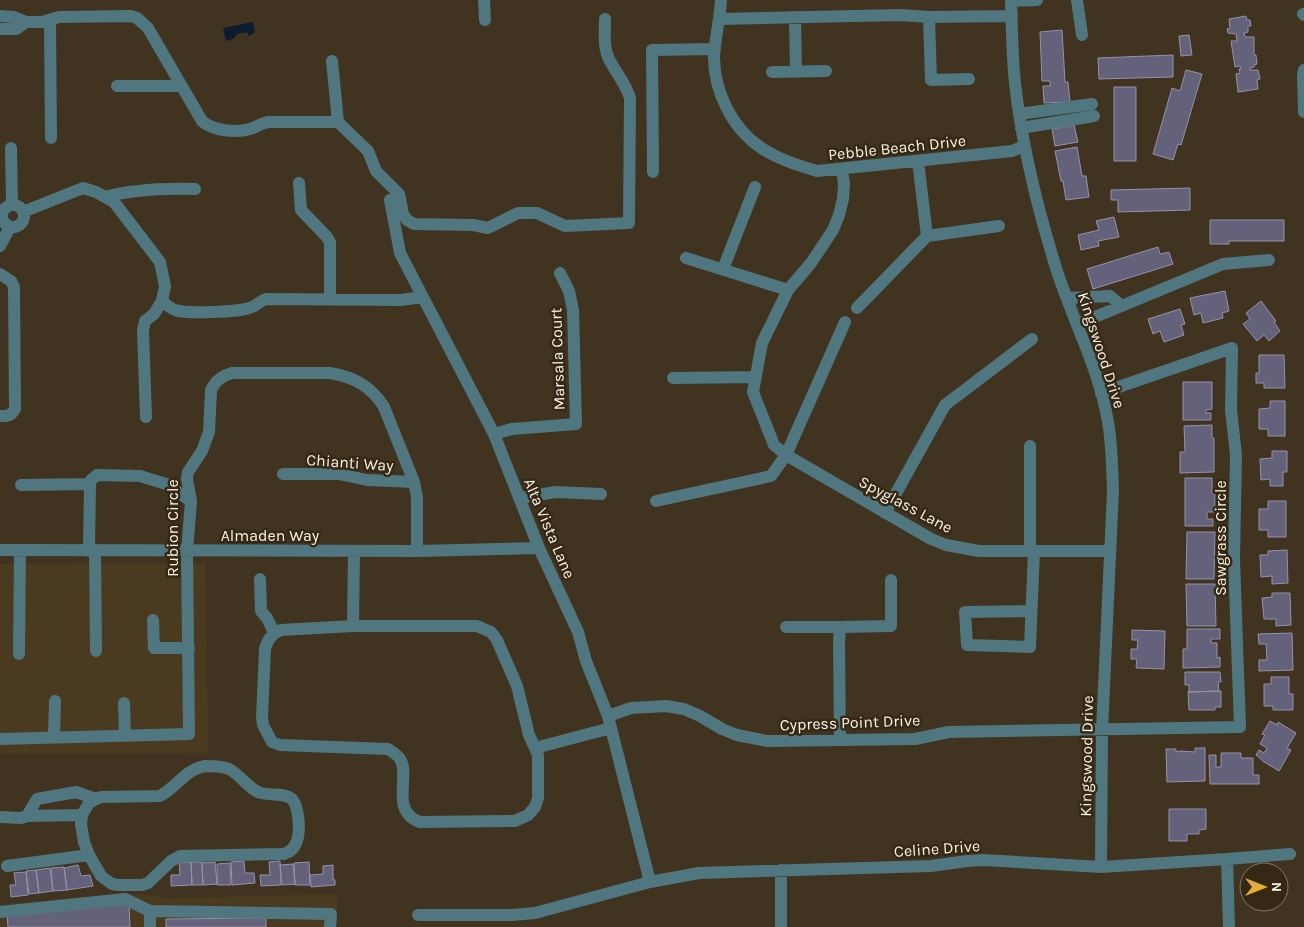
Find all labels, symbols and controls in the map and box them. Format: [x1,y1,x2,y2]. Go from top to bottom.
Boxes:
street label: Pebble Beach Drive [827,131,967,164]
street label: Kingswood Drive [1074,290,1129,411]
street label: Marsala Court [546,307,569,411]
street label: Chianti Way [306,450,395,475]
street label: Spyglass Lane [856,472,956,537]
street label: Alta Vista Lane [520,475,579,581]
street label: Rubion Circle [163,479,182,577]
street label: Sawgrass Circle [1211,480,1230,596]
street label: Almaden Way [221,526,320,545]
street label: Kingswood Drive [1076,695,1097,817]
street label: Cypress Point Drive [780,711,921,734]
street label: Celine Drive [893,836,981,861]
north arrow [1239,862,1289,912]
text: N [1268,882,1285,892]

